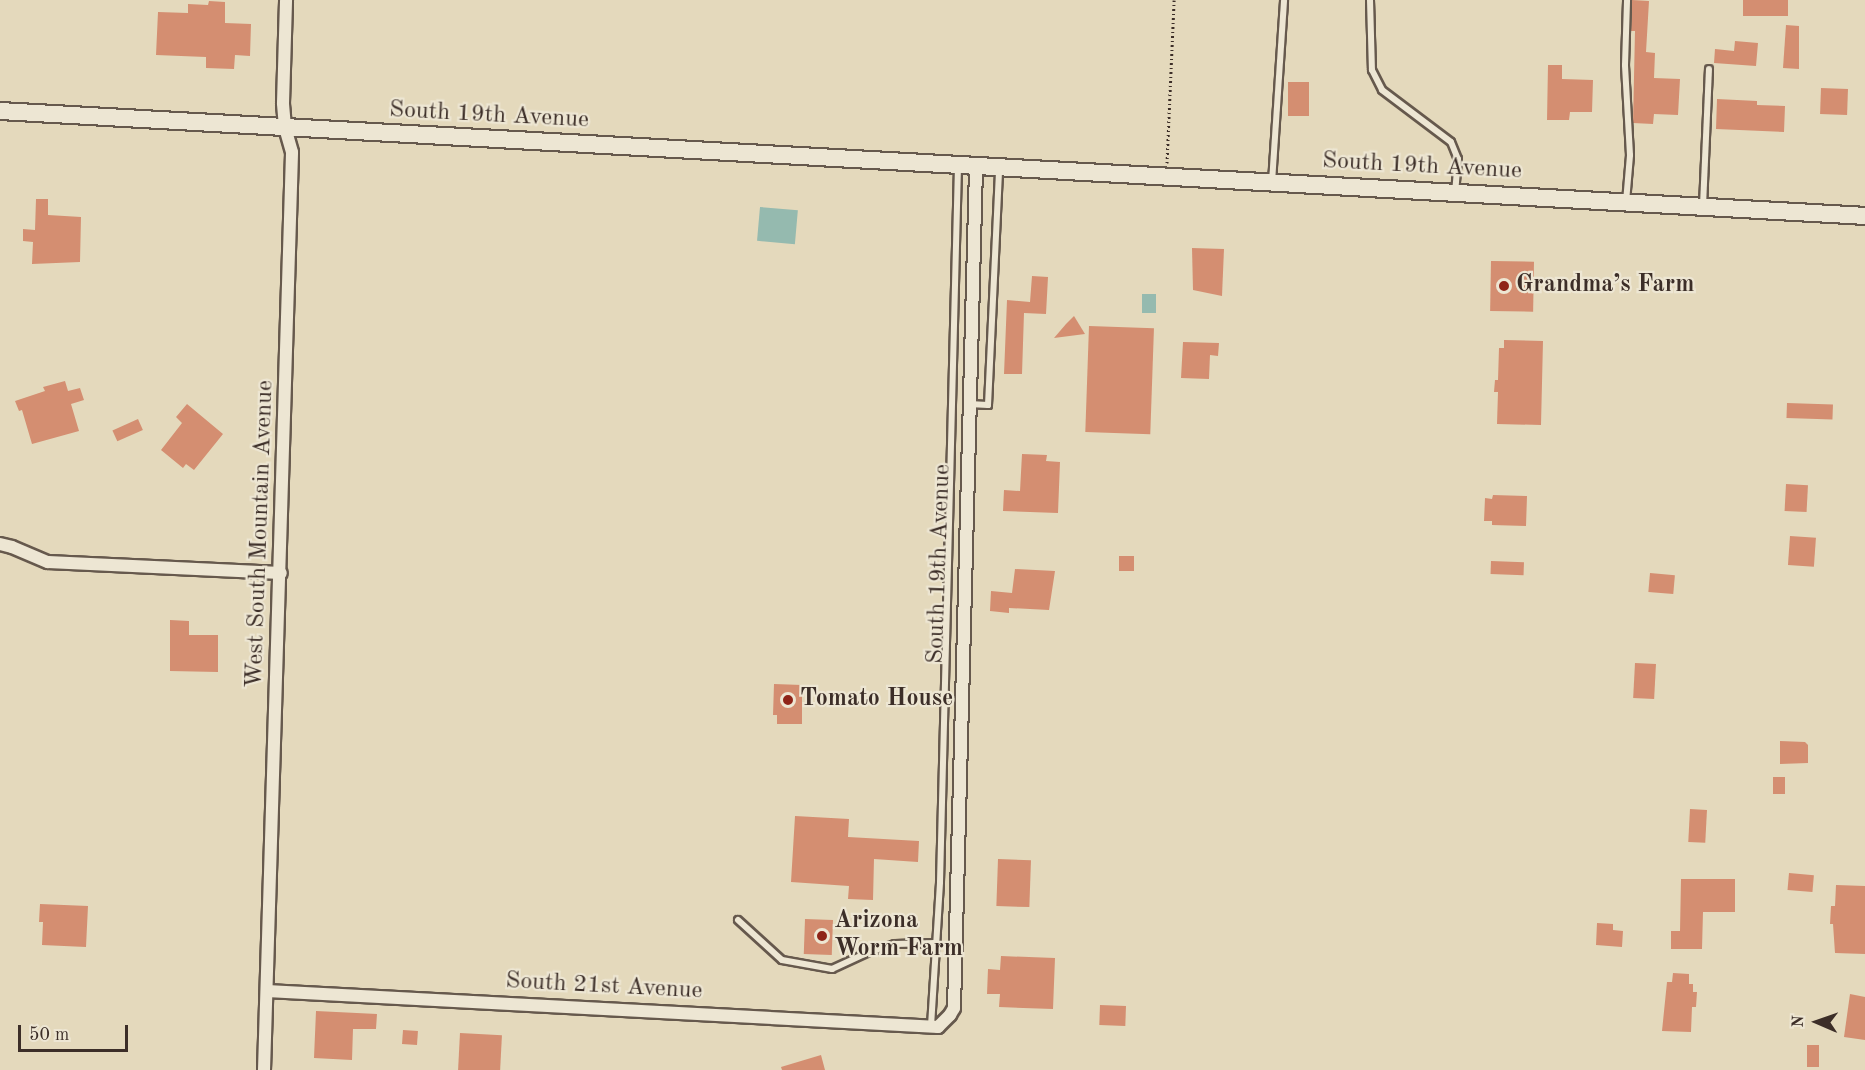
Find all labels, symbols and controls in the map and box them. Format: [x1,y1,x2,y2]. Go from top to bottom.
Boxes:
street label: South 19th Avenue [388,96,590,136]
street label: South 19th Avenue [1321,147,1523,187]
place label: Grandma’s Farm [1516,272,1694,300]
marker: Grandma’s Farm [1497,279,1511,293]
street label: West South Mountain Avenue [241,380,281,688]
street label: South 19th Avenue [922,464,958,664]
place label: Tomato House [800,686,953,714]
marker: Tomato House [781,693,795,707]
place label: Arizona Worm Farm [834,908,963,964]
marker: Arizona Worm Farm [815,929,829,943]
street label: South 21st Avenue [505,967,703,1007]
north arrow [1787,992,1847,1052]
scale bar [21,1013,130,1051]
text: N [1791,1015,1807,1028]
text: 50 m [29,1026,69,1044]

